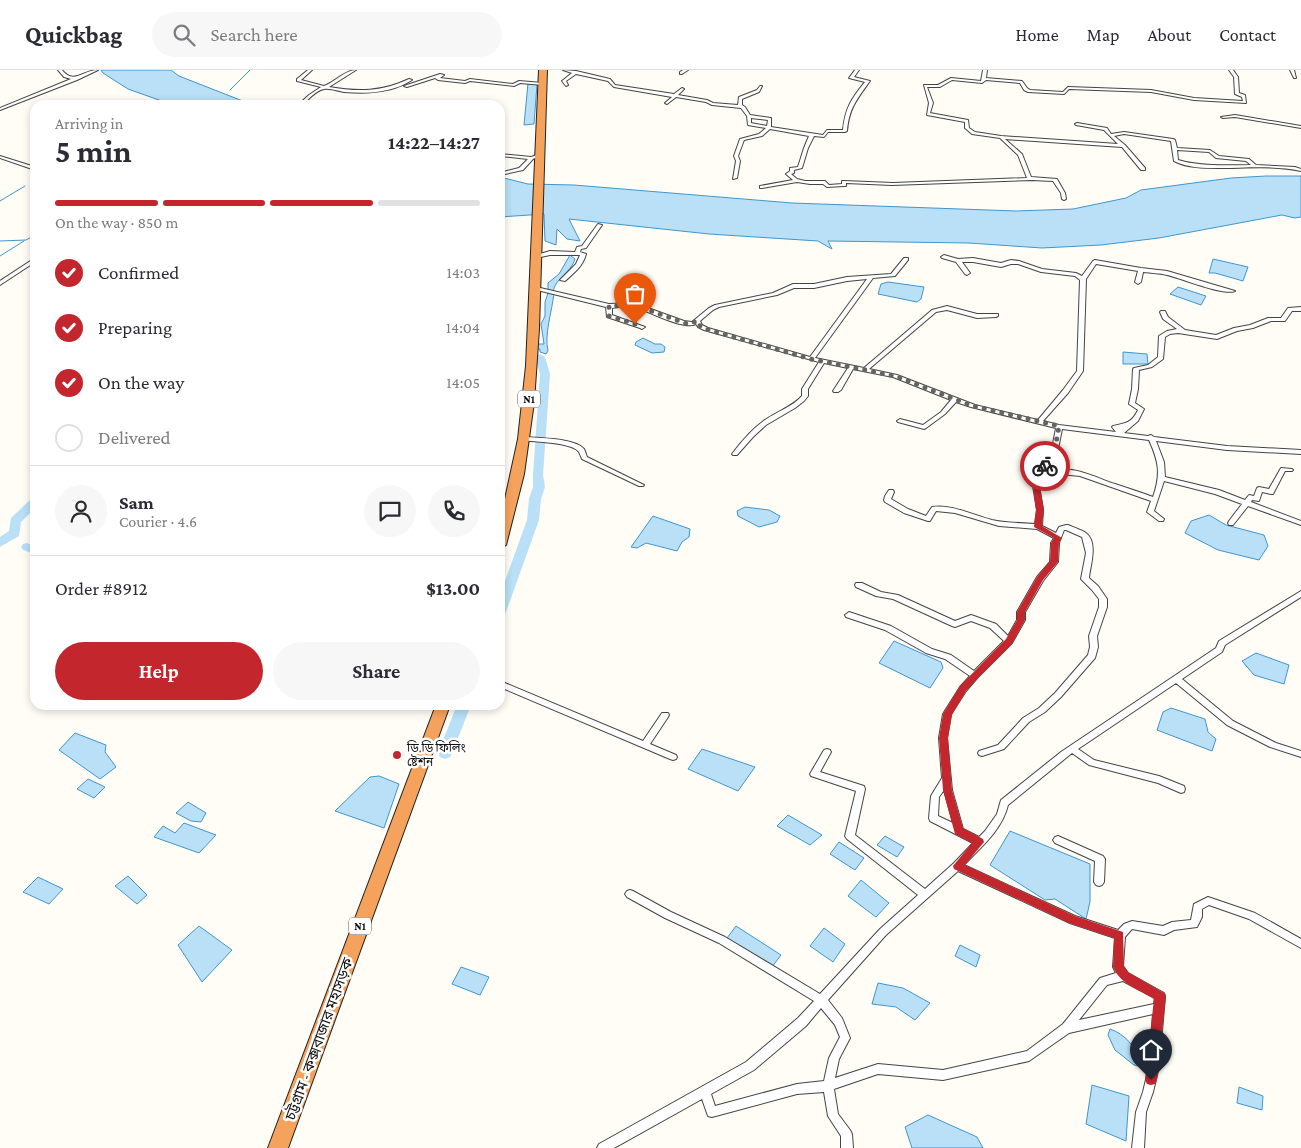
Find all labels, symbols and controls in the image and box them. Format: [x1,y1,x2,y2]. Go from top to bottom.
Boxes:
search box [152,12,502,57]
text: Quickbag [25,21,122,48]
icon: search [170,21,198,49]
text: Search here [210,24,298,45]
text: Home [1016,25,1059,45]
text: Map [1087,25,1119,45]
text: About [1147,25,1191,45]
text: Contact [1219,25,1276,45]
text: Arriving in [55,115,123,132]
text: 14:22–14:27 [388,132,480,153]
text: 5 min [55,133,132,169]
text: On the way · 850 m [55,214,178,231]
icon: check [55,259,83,287]
text: Confirmed [98,262,179,283]
text: 14:03 [446,264,480,281]
pin [614,273,656,324]
icon: bag [621,280,649,308]
icon: check [55,314,83,342]
text: Preparing [98,317,172,338]
text: 14:04 [446,319,480,336]
icon: check [55,369,83,397]
text: On the way [98,372,184,393]
text: 14:05 [446,374,480,391]
road number: N1 [518,390,540,408]
text: Delivered [98,427,171,448]
courier [1020,441,1070,491]
icon: bike [1031,452,1059,480]
button: person [55,485,107,537]
button: chat [364,485,416,537]
button: phone [428,485,480,537]
text: Sam [119,492,154,513]
text: Courier · 4.6 [119,513,197,530]
text: Order #8912 [55,578,148,599]
text: $13.00 [426,578,480,599]
button: Help [55,642,263,700]
button: Share [273,642,480,700]
place label: ডি.ডি ফিলিং ষ্টেশন [406,740,467,769]
marker: ডি.ডি ফিলিং ষ্টেশন [391,749,403,761]
road number: N1 [349,918,371,934]
street label: চট্টগ্রাম - কক্সবাজার মহাসড়ক [282,955,356,1123]
pin [1130,1029,1172,1080]
icon: home [1137,1036,1165,1064]

